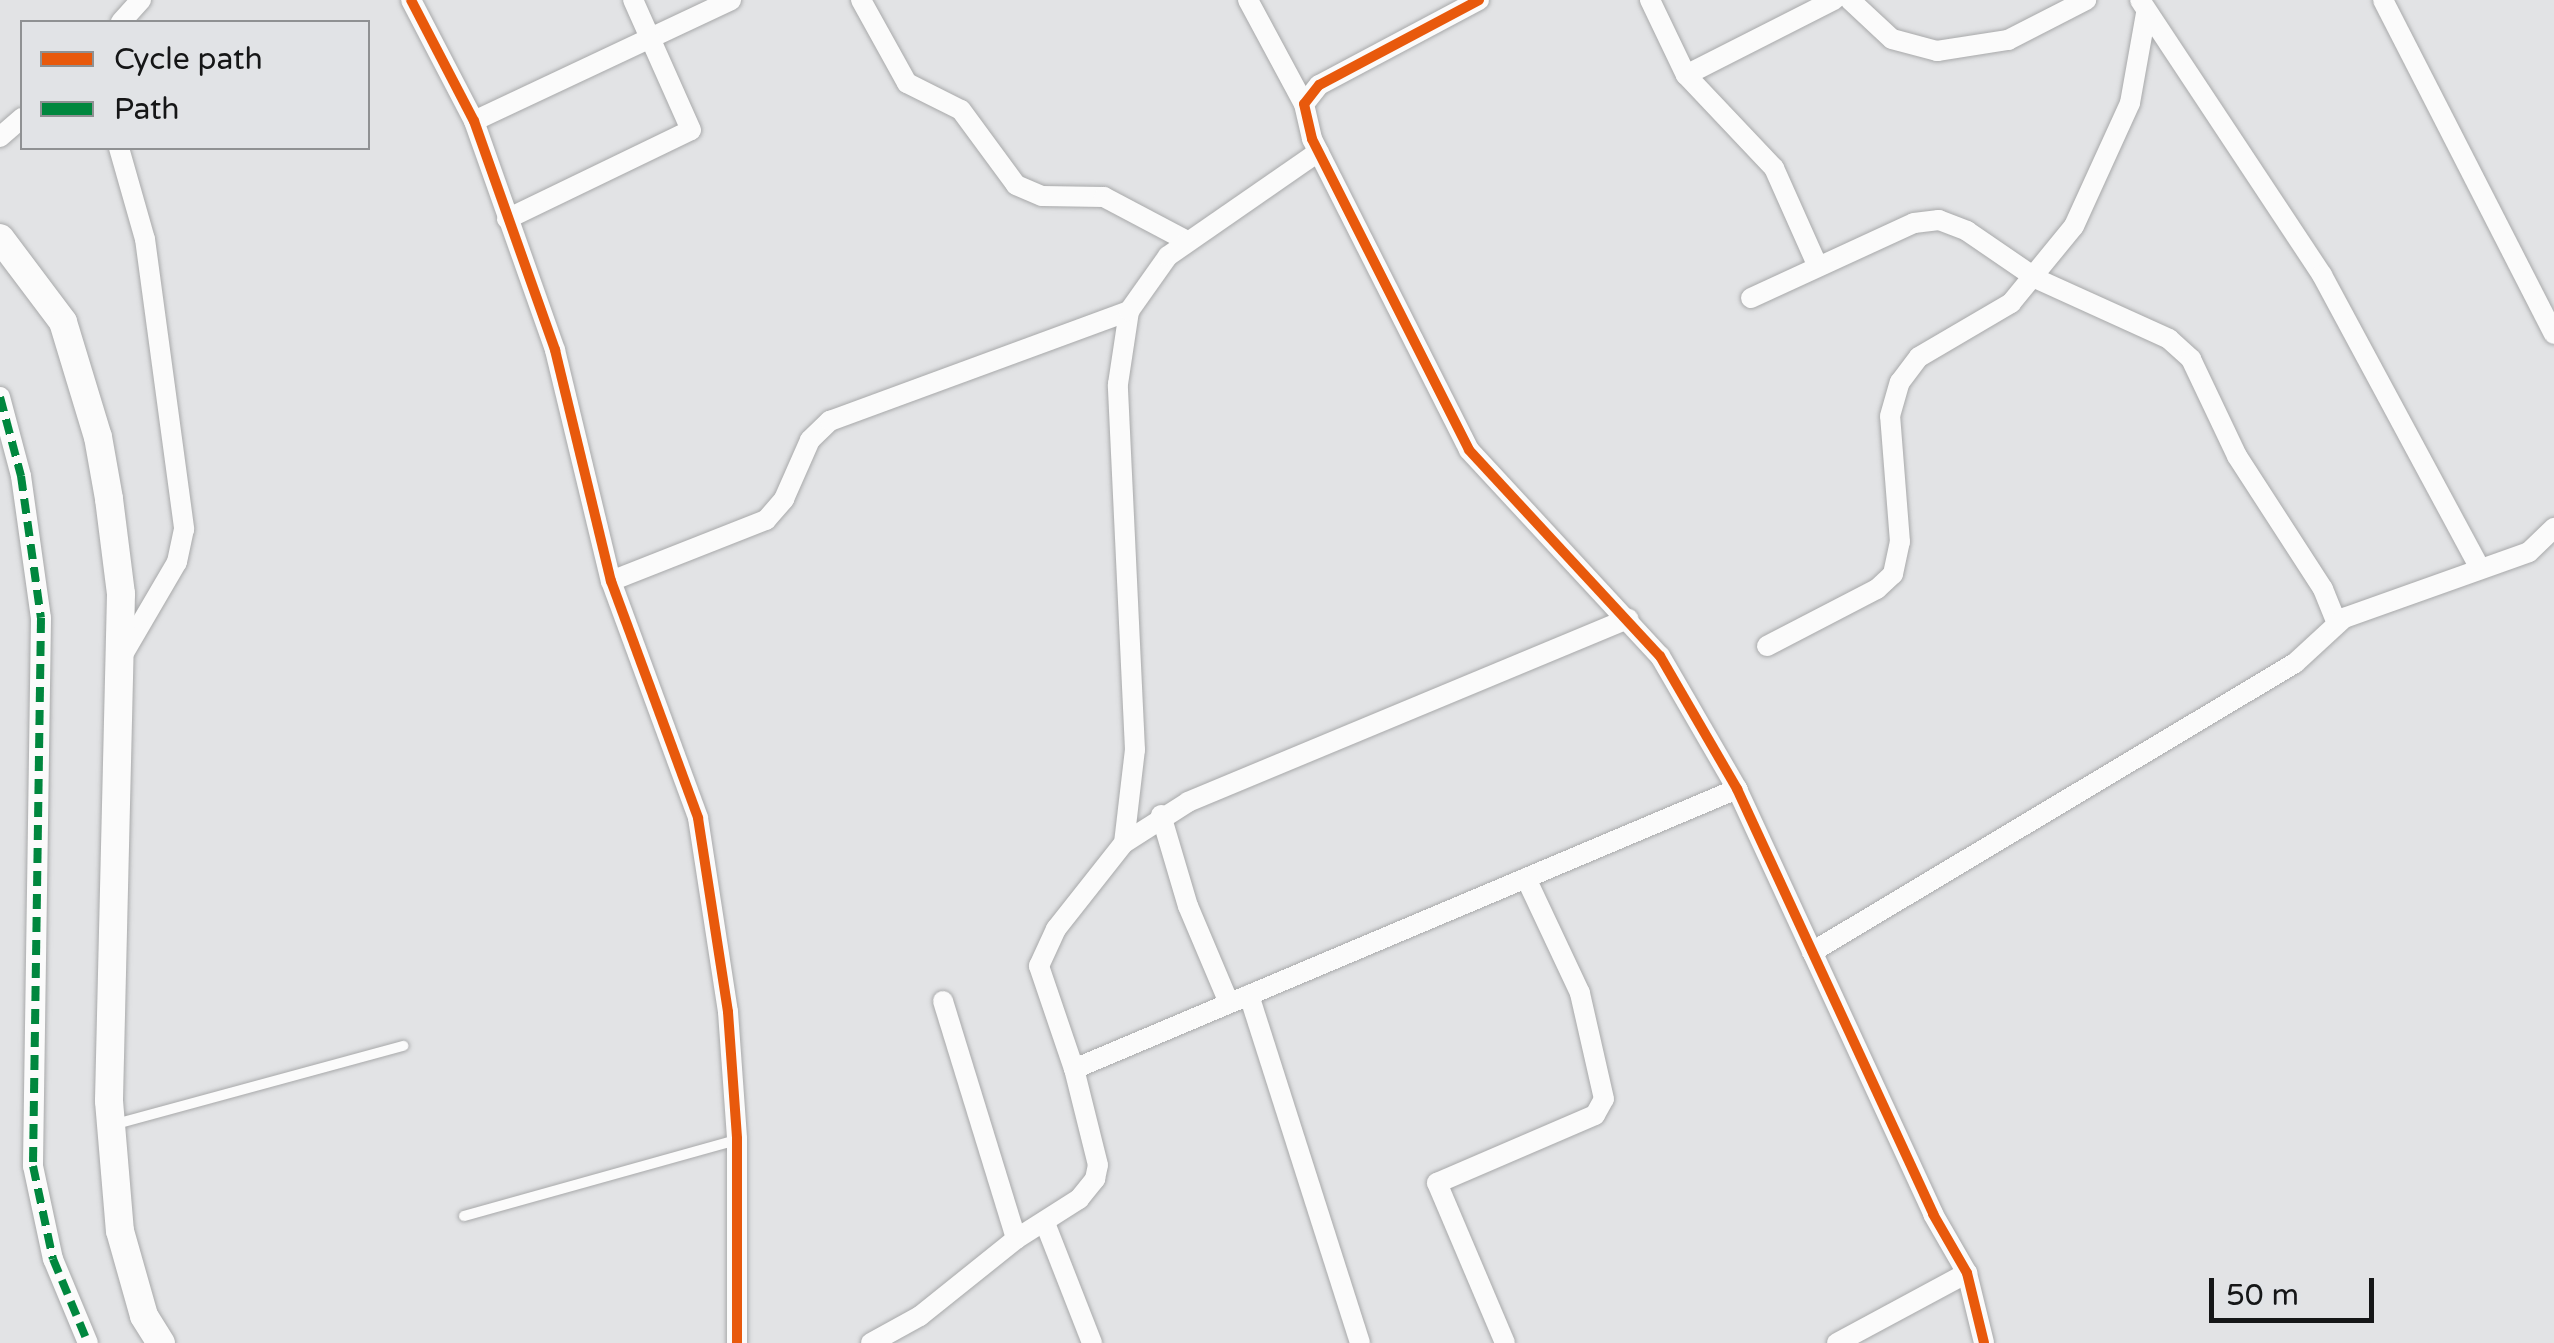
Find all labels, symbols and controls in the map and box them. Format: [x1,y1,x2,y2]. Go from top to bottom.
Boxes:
legend [20,20,370,150]
text: Cycle path [114,41,263,78]
text: Path [114,91,180,128]
scale bar [2214,1258,2379,1320]
text: 50 m [2226,1277,2299,1314]

